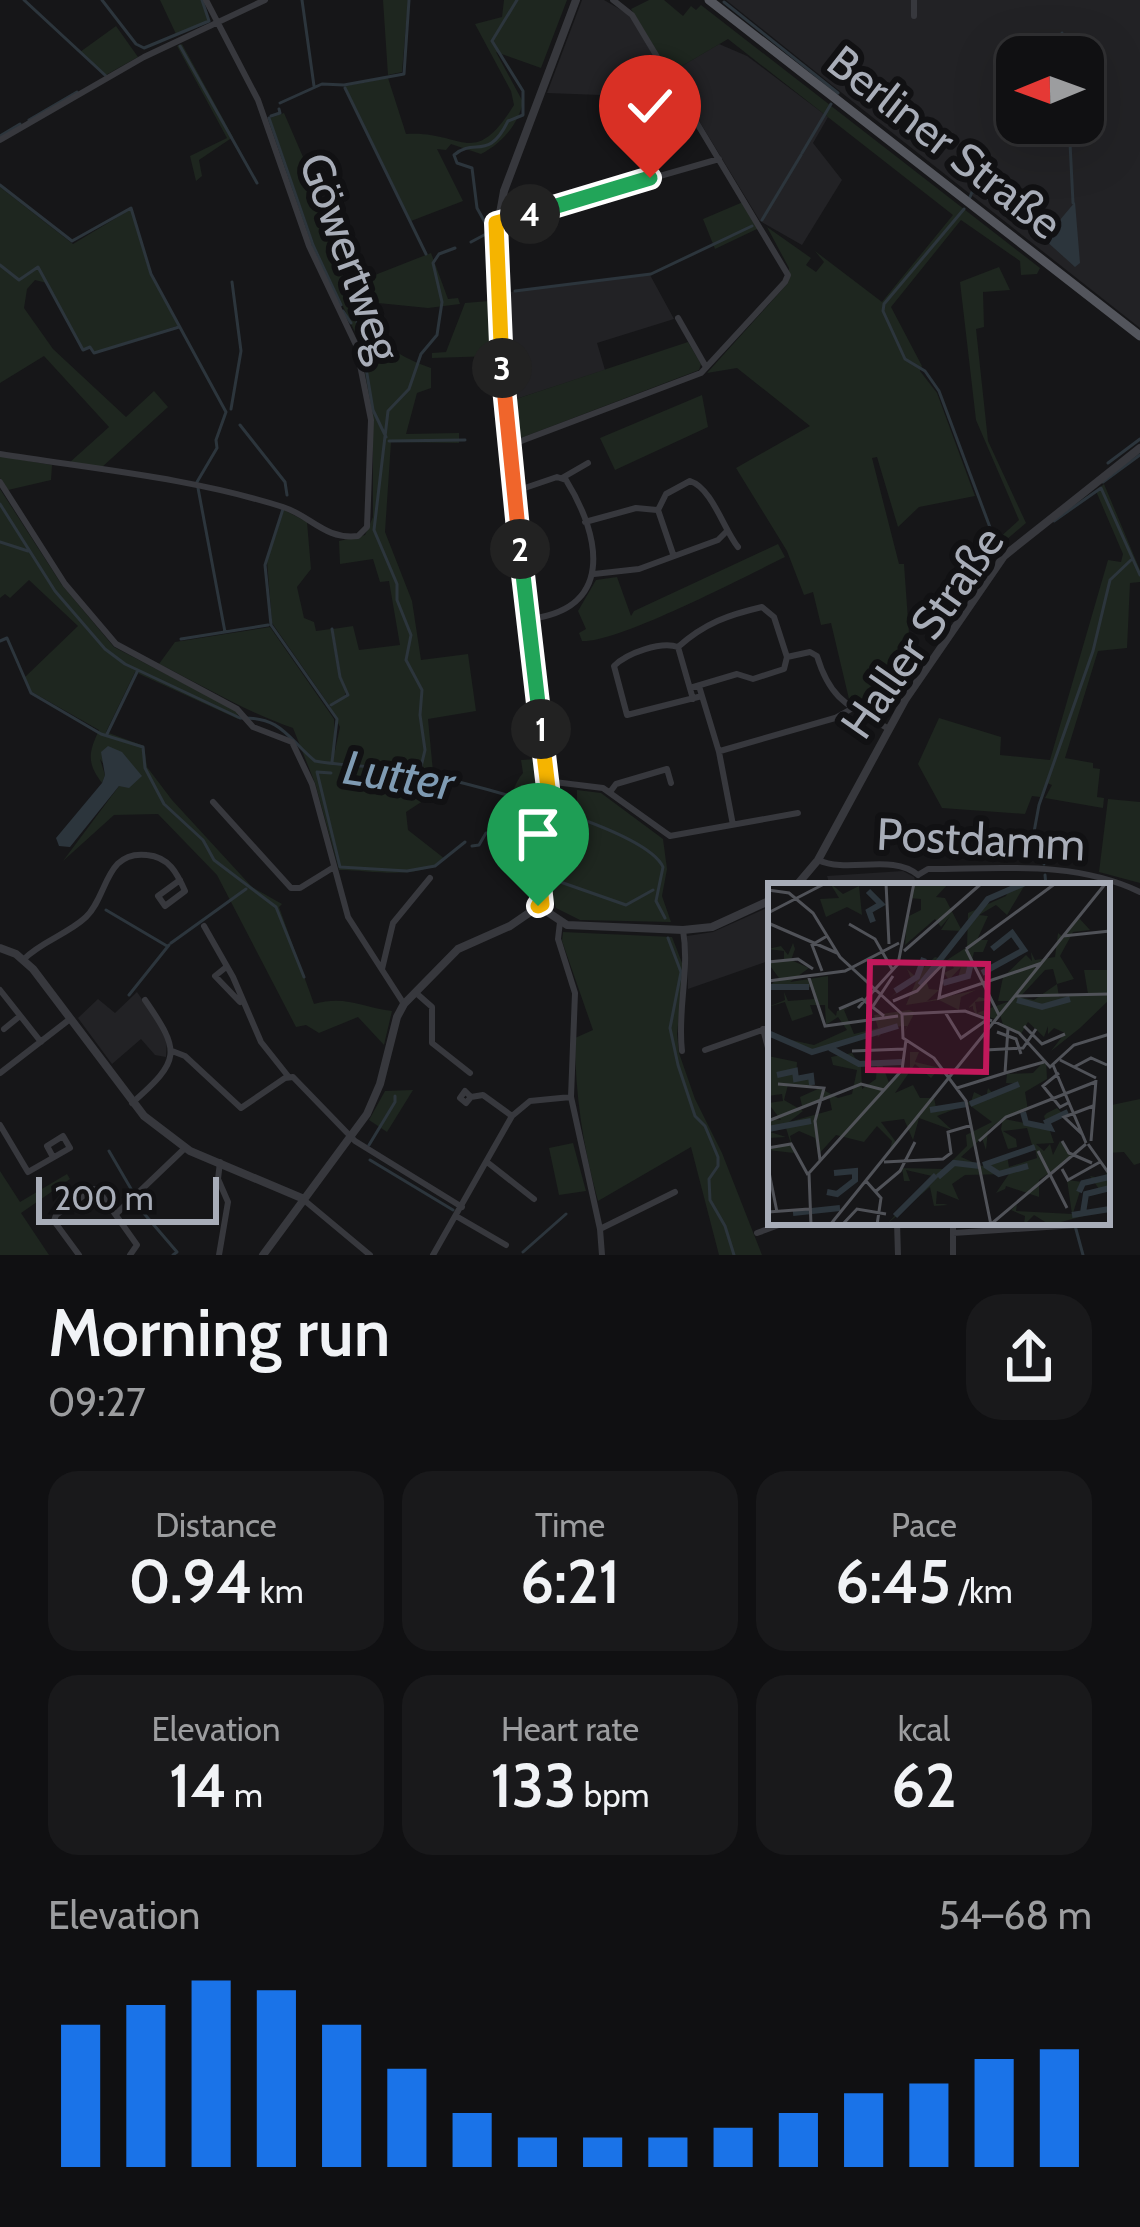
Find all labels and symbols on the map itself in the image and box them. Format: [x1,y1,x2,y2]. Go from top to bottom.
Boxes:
street label: Berliner Straße [817,34,1073,250]
north arrow [996,36,1104,144]
pin [599,55,701,178]
street label: Göwertweg [288,146,414,369]
pin: 4 [500,184,560,244]
pin: 3 [472,338,532,398]
street label: Haller Straße [829,516,1015,748]
pin: 2 [490,519,550,579]
pin: 1 [511,699,571,759]
water label: Lutter [339,738,461,813]
pin [487,783,589,906]
street label: Postdamm [875,807,1087,871]
inset map [768,883,1110,1225]
scale bar [36,1171,219,1224]

